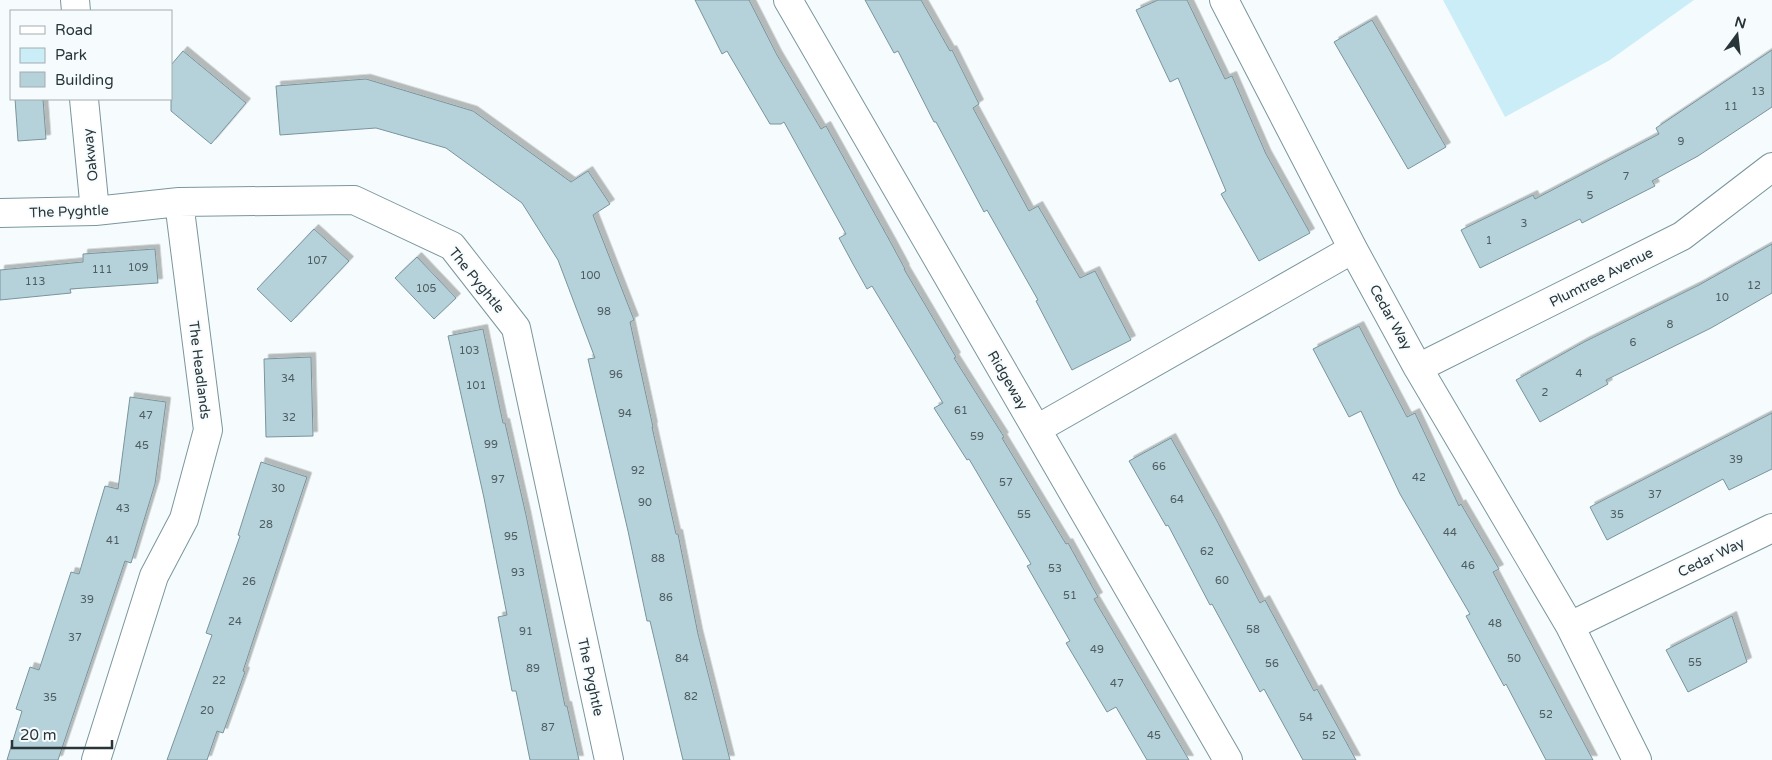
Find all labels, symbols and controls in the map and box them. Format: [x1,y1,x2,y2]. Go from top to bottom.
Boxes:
legend [10,10,172,100]
north arrow [1712,10,1762,60]
text: N [1733,13,1748,33]
text: Road [55,21,93,39]
text: Park [55,46,87,64]
text: Building [55,71,114,89]
house number: 13 [1751,85,1765,98]
house number: 11 [1724,100,1738,113]
street label: Oakway [79,127,102,182]
house number: 9 [1678,135,1685,148]
house number: 7 [1623,170,1630,183]
house number: 5 [1587,189,1594,202]
street label: The Pyghtle [29,202,109,221]
house number: 3 [1521,217,1528,230]
house number: 1 [1486,234,1492,247]
street label: The Pyghtle [445,244,508,317]
street label: Plumtree Avenue [1547,244,1656,311]
house number: 107 [307,254,327,267]
house number: 109 [128,261,148,274]
house number: 111 [92,263,112,276]
house number: 100 [580,269,600,282]
house number: 113 [25,275,45,288]
house number: 12 [1747,279,1761,292]
house number: 105 [416,282,436,295]
street label: Cedar Way [1366,282,1416,353]
house number: 10 [1715,291,1729,304]
house number: 98 [597,305,611,318]
house number: 8 [1667,318,1674,331]
street label: The Headlands [185,320,214,420]
house number: 6 [1630,336,1637,349]
house number: 103 [459,344,479,357]
street label: Ridgeway [984,348,1031,413]
house number: 4 [1576,367,1583,380]
house number: 96 [609,368,623,381]
house number: 34 [281,372,295,385]
house number: 101 [466,379,486,392]
house number: 2 [1542,386,1549,399]
house number: 61 [954,404,968,417]
house number: 94 [618,407,632,420]
house number: 47 [139,409,153,422]
house number: 32 [282,411,296,424]
house number: 59 [970,430,984,443]
house number: 99 [484,438,498,451]
house number: 45 [135,439,149,452]
house number: 39 [1729,453,1743,466]
house number: 66 [1152,460,1166,473]
house number: 92 [631,464,645,477]
house number: 42 [1412,471,1426,484]
house number: 97 [491,473,505,486]
house number: 57 [999,476,1013,489]
house number: 30 [271,482,285,495]
house number: 37 [1648,488,1662,501]
house number: 64 [1170,493,1184,506]
house number: 90 [638,496,652,509]
house number: 43 [116,502,130,515]
house number: 55 [1017,508,1031,521]
house number: 35 [1610,508,1624,521]
house number: 28 [259,518,273,531]
house number: 44 [1443,526,1457,539]
house number: 95 [504,530,518,543]
house number: 41 [106,534,120,547]
street label: Cedar Way [1675,534,1748,581]
house number: 62 [1200,545,1214,558]
house number: 88 [651,552,665,565]
house number: 46 [1461,559,1475,572]
house number: 53 [1048,562,1062,575]
house number: 93 [511,566,525,579]
house number: 60 [1215,574,1229,587]
house number: 26 [242,575,256,588]
house number: 51 [1063,589,1077,602]
house number: 86 [659,591,673,604]
house number: 39 [80,593,94,606]
house number: 24 [228,615,242,628]
house number: 48 [1488,617,1502,630]
house number: 58 [1246,623,1260,636]
house number: 91 [519,625,533,638]
house number: 37 [68,631,82,644]
street label: The Pyghtle [574,637,607,718]
house number: 49 [1090,643,1104,656]
house number: 84 [675,652,689,665]
house number: 50 [1507,652,1521,665]
house number: 55 [1688,656,1702,669]
house number: 56 [1265,657,1279,670]
house number: 89 [526,662,540,675]
house number: 22 [212,674,226,687]
house number: 47 [1110,677,1124,690]
house number: 82 [684,690,698,703]
house number: 35 [43,691,57,704]
house number: 20 [200,704,214,717]
house number: 52 [1539,708,1553,721]
house number: 54 [1299,711,1313,724]
scale bar [12,718,112,750]
house number: 87 [541,721,555,734]
text: 20 m [20,726,57,744]
house number: 45 [1147,729,1161,742]
house number: 52 [1322,729,1336,742]

